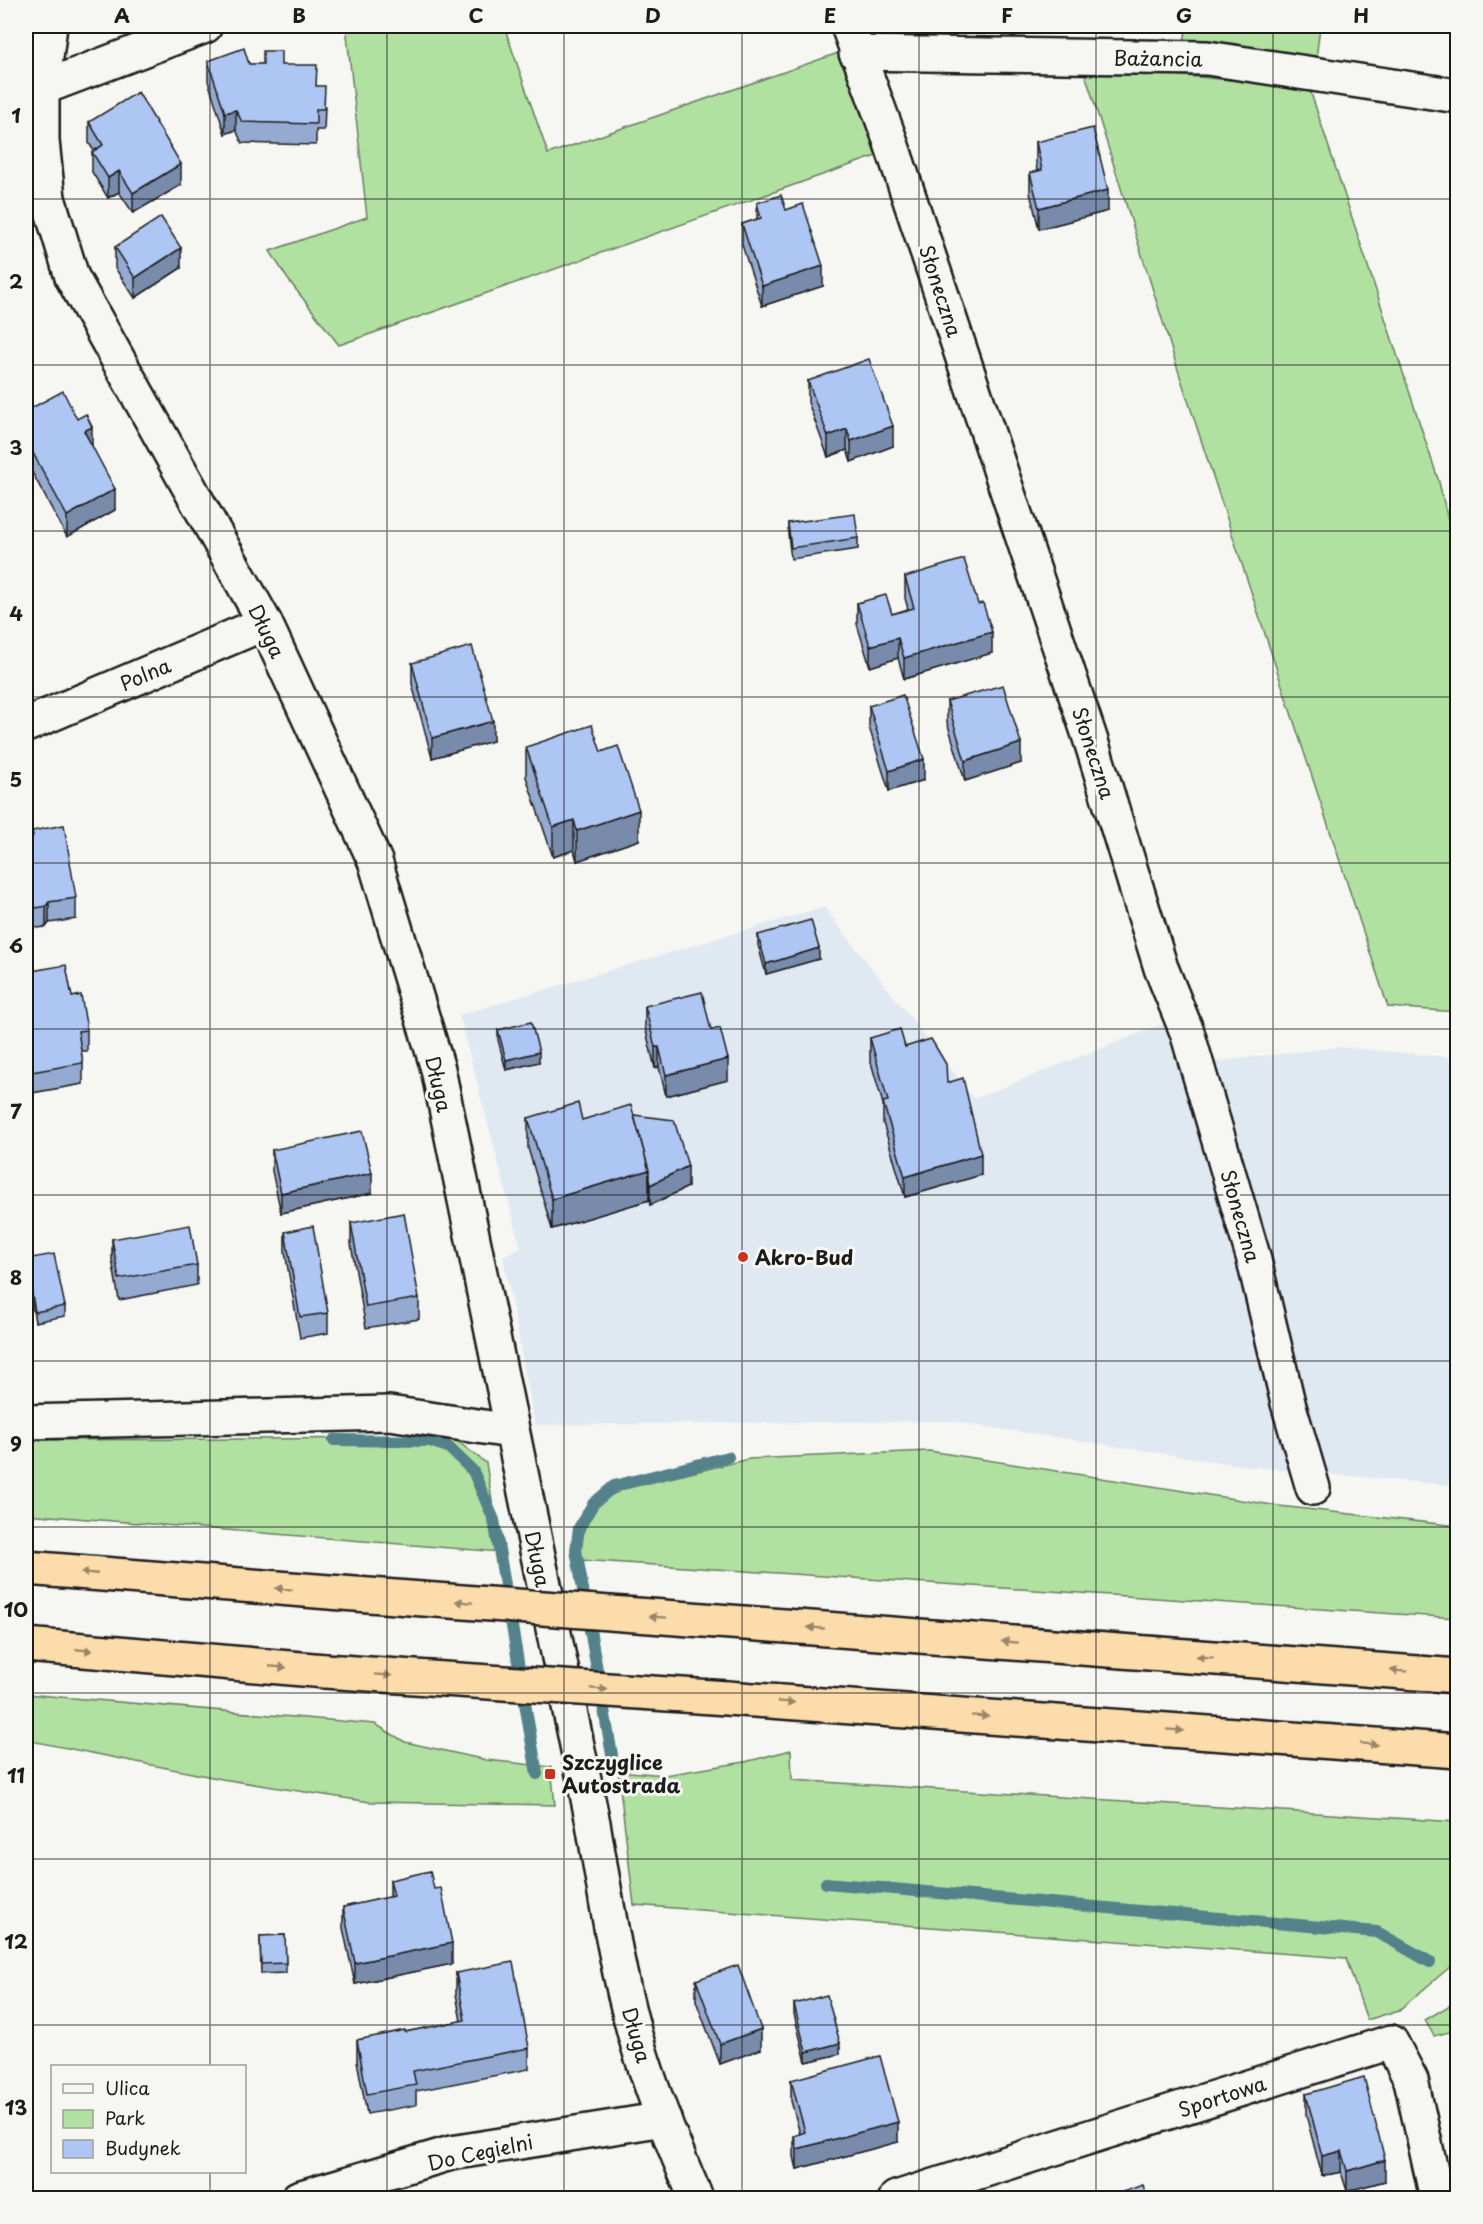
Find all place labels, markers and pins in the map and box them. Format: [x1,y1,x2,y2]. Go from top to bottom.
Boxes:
place label: Akro-Bud [755,1242,853,1272]
marker: Akro-Bud [736,1250,750,1264]
place label: Szczyglice Autostrada [562,1747,680,1800]
marker: Szczyglice Autostrada [543,1767,557,1781]

